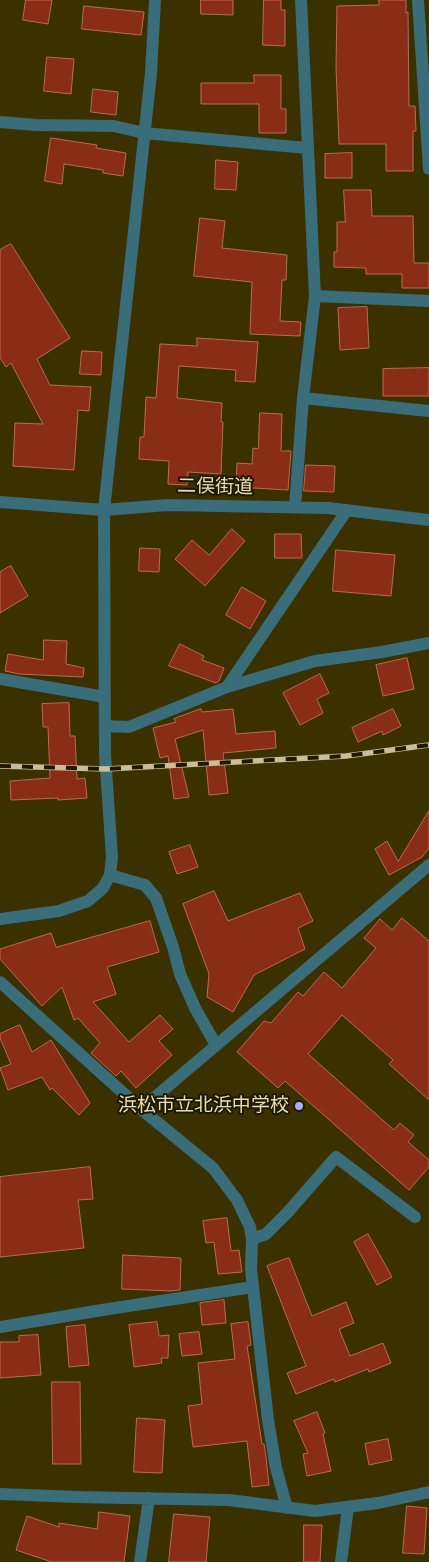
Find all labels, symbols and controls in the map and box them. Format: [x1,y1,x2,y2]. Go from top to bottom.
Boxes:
street label: 二俣街道 [177,475,253,499]
place label: 浜松市立北浜中学校 [118,1095,289,1117]
marker: 浜松市立北浜中学校 [293,1100,305,1112]

